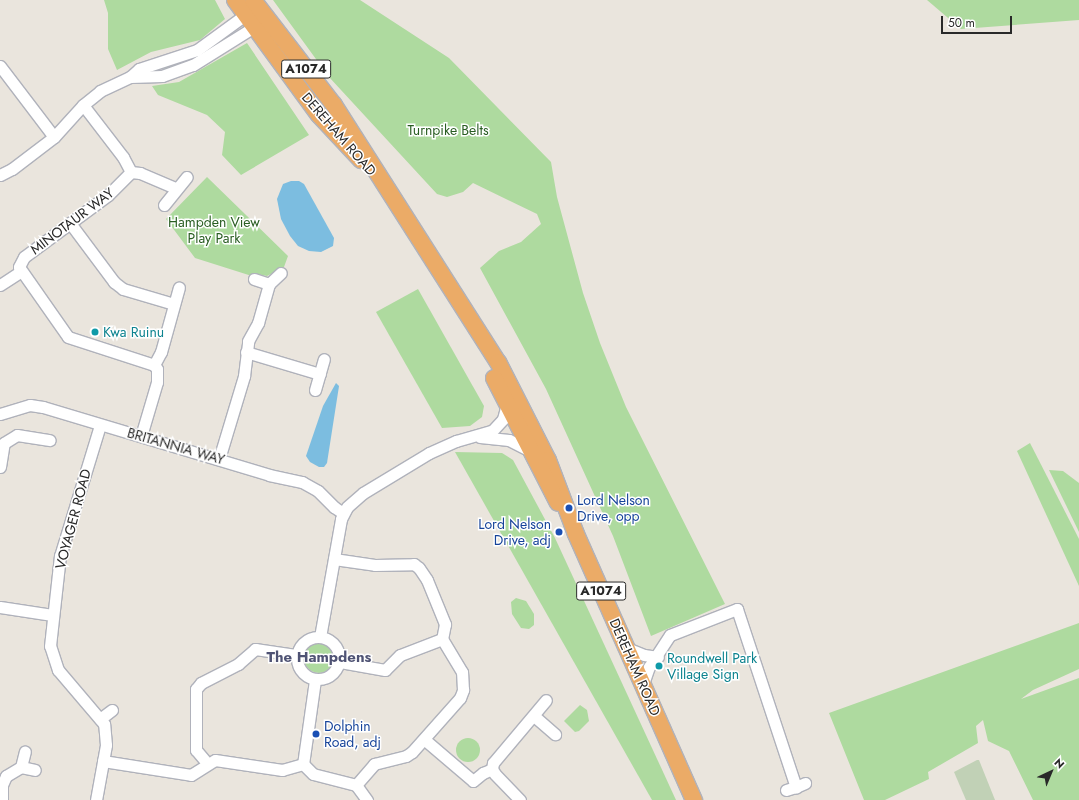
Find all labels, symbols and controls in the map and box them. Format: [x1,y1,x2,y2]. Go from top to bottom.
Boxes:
scale bar [943,8,1014,34]
text: 50 m [948,14,975,32]
road number: A1074 [281,58,331,80]
street label: DEREHAM ROAD [298,89,380,179]
park label: Turnpike Belts [407,122,489,138]
street label: MINOTAUR WAY [27,184,117,258]
park label: Hampden View Play Park [168,214,260,246]
place label: Kwa Ruinu [103,324,164,340]
marker: Kwa Ruinu [90,327,100,337]
street label: BRITANNIA WAY [125,424,227,468]
street label: VOYAGER ROAD [52,467,94,571]
place label: Lord Nelson Drive, opp [577,492,650,524]
marker: Lord Nelson Drive, opp [564,503,574,513]
place label: Lord Nelson Drive, adj [478,516,551,548]
marker: Lord Nelson Drive, adj [554,527,564,537]
road number: A1074 [576,580,626,602]
street label: DEREHAM ROAD [606,616,664,718]
district label: The Hampdens [267,649,371,667]
place label: Roundwell Park Village Sign [667,650,757,682]
marker: Roundwell Park Village Sign [654,661,664,671]
place label: Dolphin Road, adj [324,718,381,750]
marker: Dolphin Road, adj [311,729,321,739]
north arrow [1031,752,1071,792]
text: N [1051,755,1068,772]

